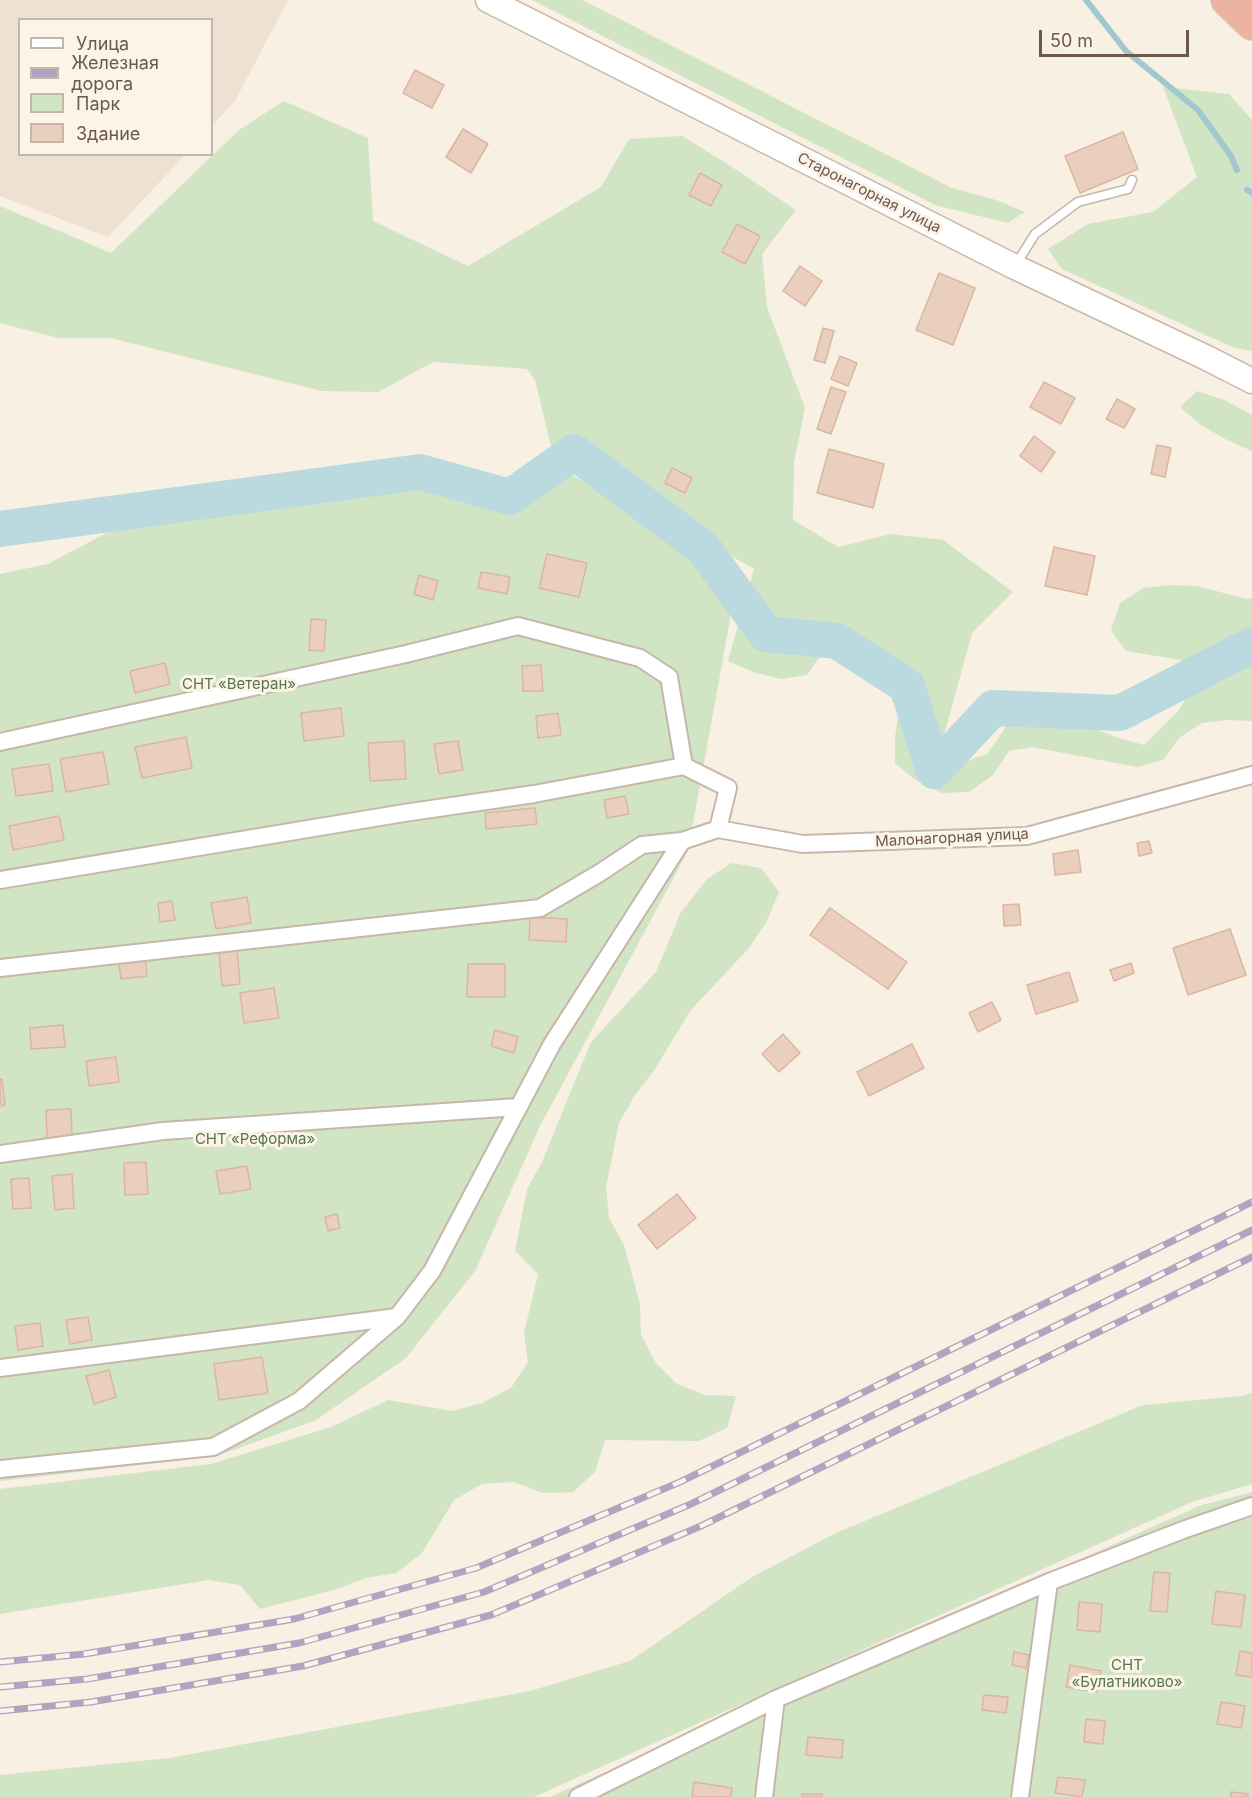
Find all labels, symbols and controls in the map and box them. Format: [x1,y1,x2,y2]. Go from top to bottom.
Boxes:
legend [18,18,213,156]
scale bar [1042,18,1192,56]
text: 50 m [1050,30,1093,51]
text: Улица [76,33,129,54]
text: Железная дорога [71,52,159,94]
text: Парк [76,93,120,114]
text: Здание [76,123,140,144]
street label: Старонагорная улица [794,149,944,237]
park label: СНТ «Ветеран» [182,675,296,693]
street label: Малонагорная улица [875,825,1029,851]
park label: СНТ «Реформа» [195,1130,315,1148]
park label: СНТ «Булатниково» [1071,1656,1183,1691]

